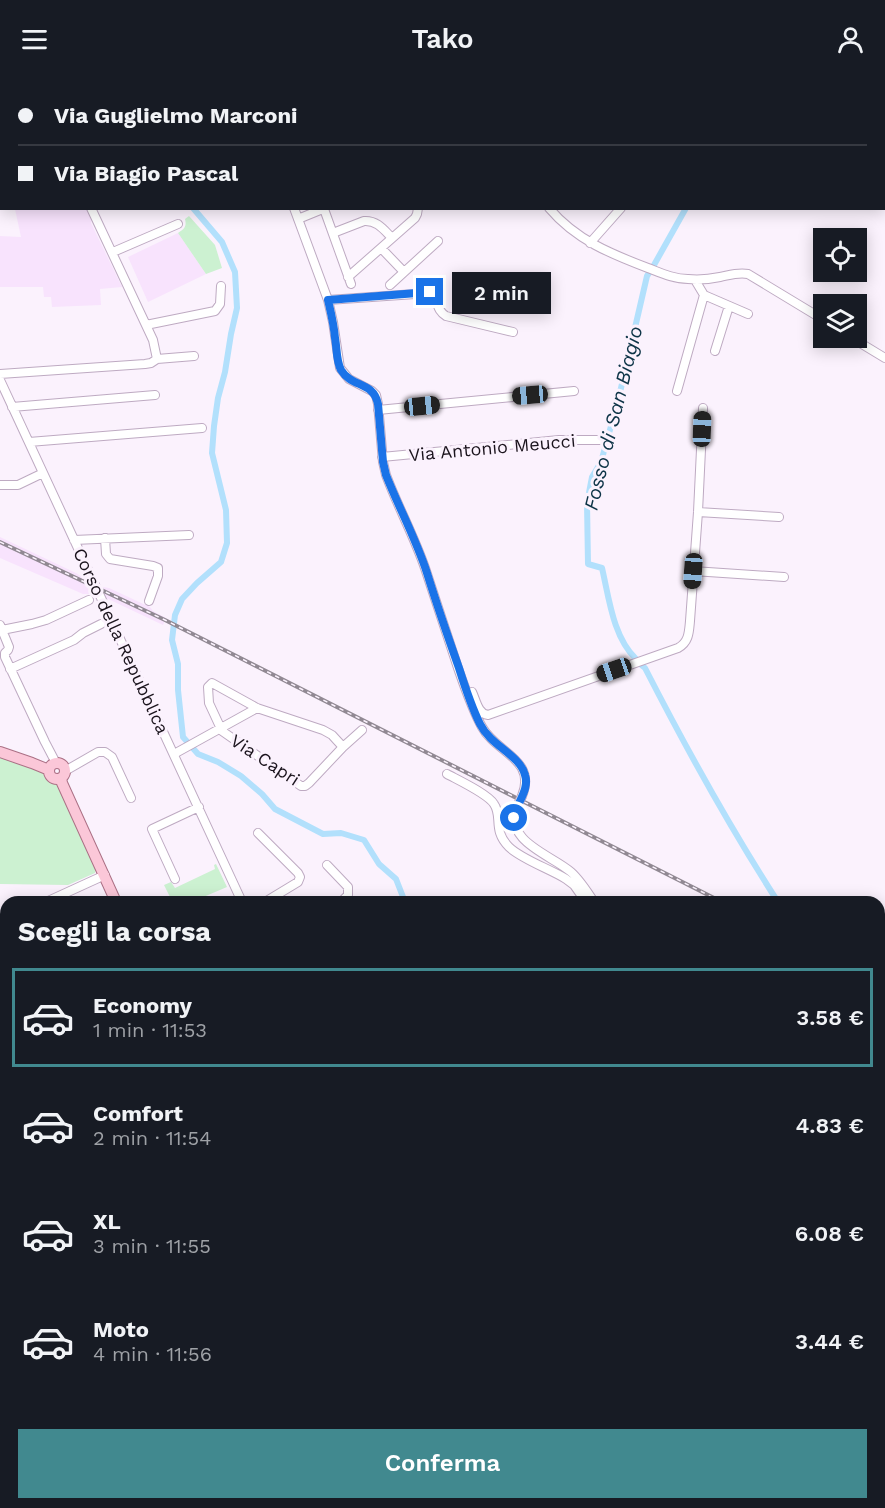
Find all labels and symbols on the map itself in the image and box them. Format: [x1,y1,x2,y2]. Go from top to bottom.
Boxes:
callout: 2 min [451,271,550,313]
route end [416,278,443,305]
water label: Fosso di San Biagio [578,323,648,513]
car [511,384,549,406]
car [403,395,441,417]
car [692,411,712,447]
street label: Via Antonio Meucci [408,430,576,465]
street label: Corso della Repubblica [69,544,174,737]
car [683,552,703,590]
car [594,656,634,684]
street label: Via Capri [227,729,304,790]
route start [500,804,527,831]

